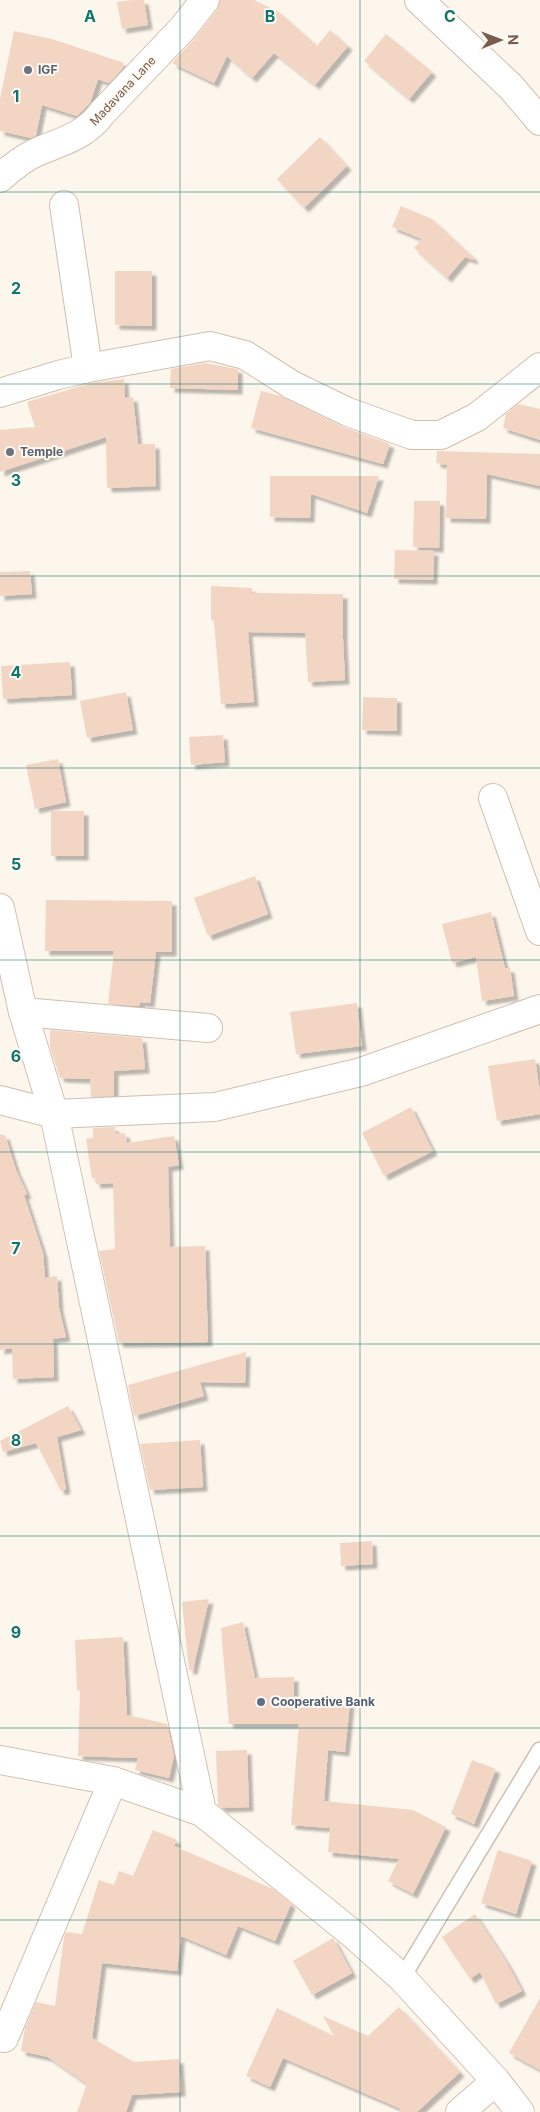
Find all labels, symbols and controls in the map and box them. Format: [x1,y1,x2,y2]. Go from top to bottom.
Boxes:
text: A [84,6,96,26]
text: B [265,6,275,26]
text: C [444,6,456,26]
north arrow [475,15,525,65]
text: N [505,34,522,45]
street label: Madavana Lane [87,53,159,129]
place label: IGF [38,62,57,77]
marker: IGF [22,64,34,76]
text: 1 [13,86,19,106]
text: 2 [11,278,21,298]
place label: Temple [20,444,63,459]
marker: Temple [4,446,16,458]
text: 3 [11,470,21,490]
text: 4 [11,662,22,682]
text: 5 [11,854,21,874]
text: 6 [11,1046,21,1066]
text: 7 [11,1238,21,1258]
text: 8 [11,1430,21,1450]
text: 9 [11,1622,21,1642]
place label: Cooperative Bank [271,1694,375,1709]
marker: Cooperative Bank [255,1696,267,1708]

